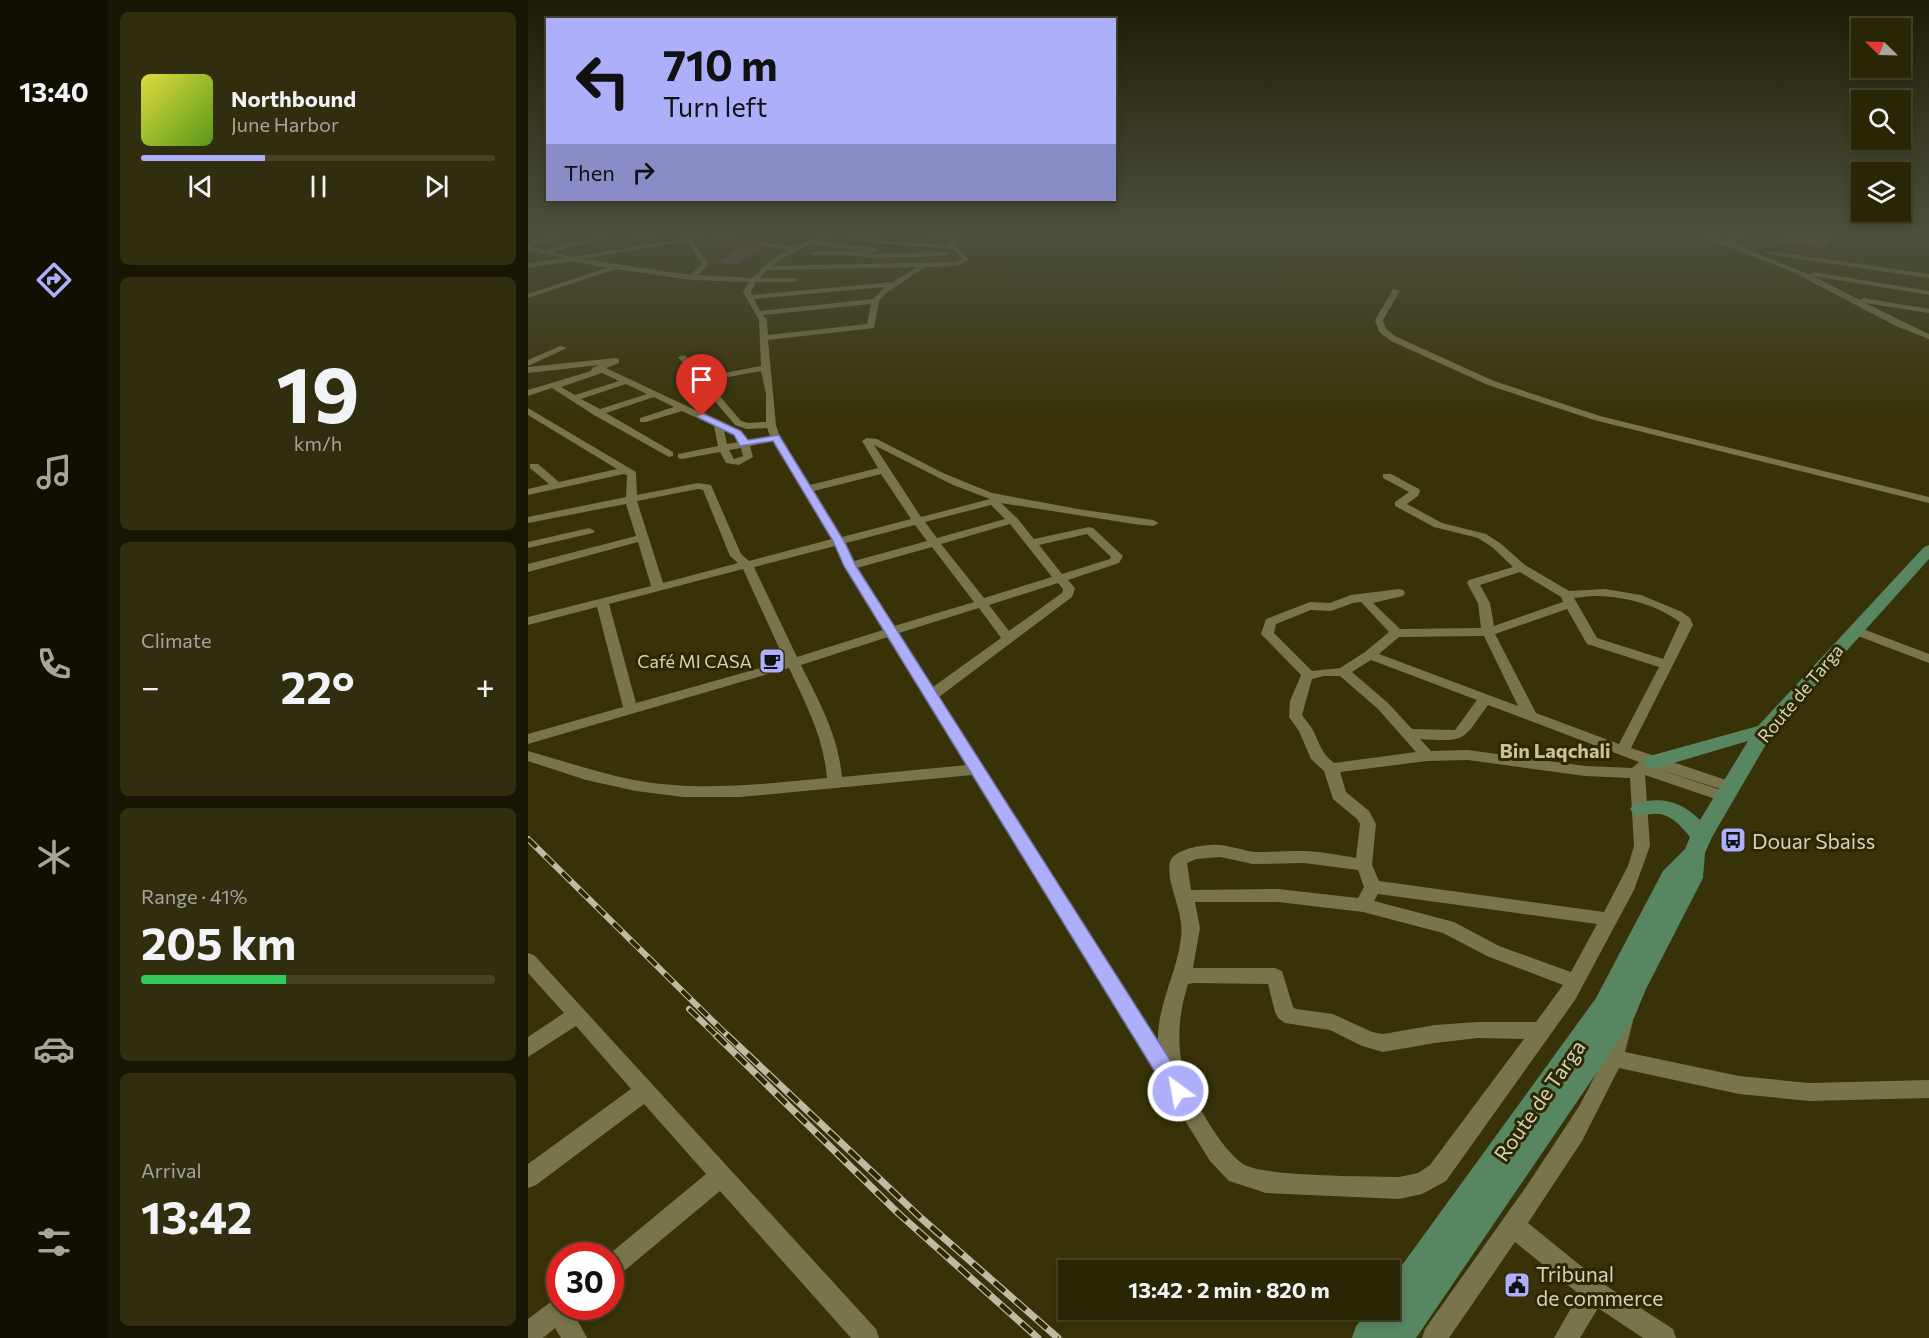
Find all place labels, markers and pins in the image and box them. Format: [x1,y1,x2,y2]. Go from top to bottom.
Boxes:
pin [676,354,727,416]
cafe icon: Café MI CASA [757,646,787,676]
place label: Café MI CASA [637,650,752,672]
bus stop icon: Douar Sbaiss [1718,825,1748,855]
place label: Douar Sbaiss [1752,828,1875,853]
place label: Tribunal de commerce [1536,1261,1663,1310]
public building icon: Tribunal de commerce [1502,1270,1532,1300]

